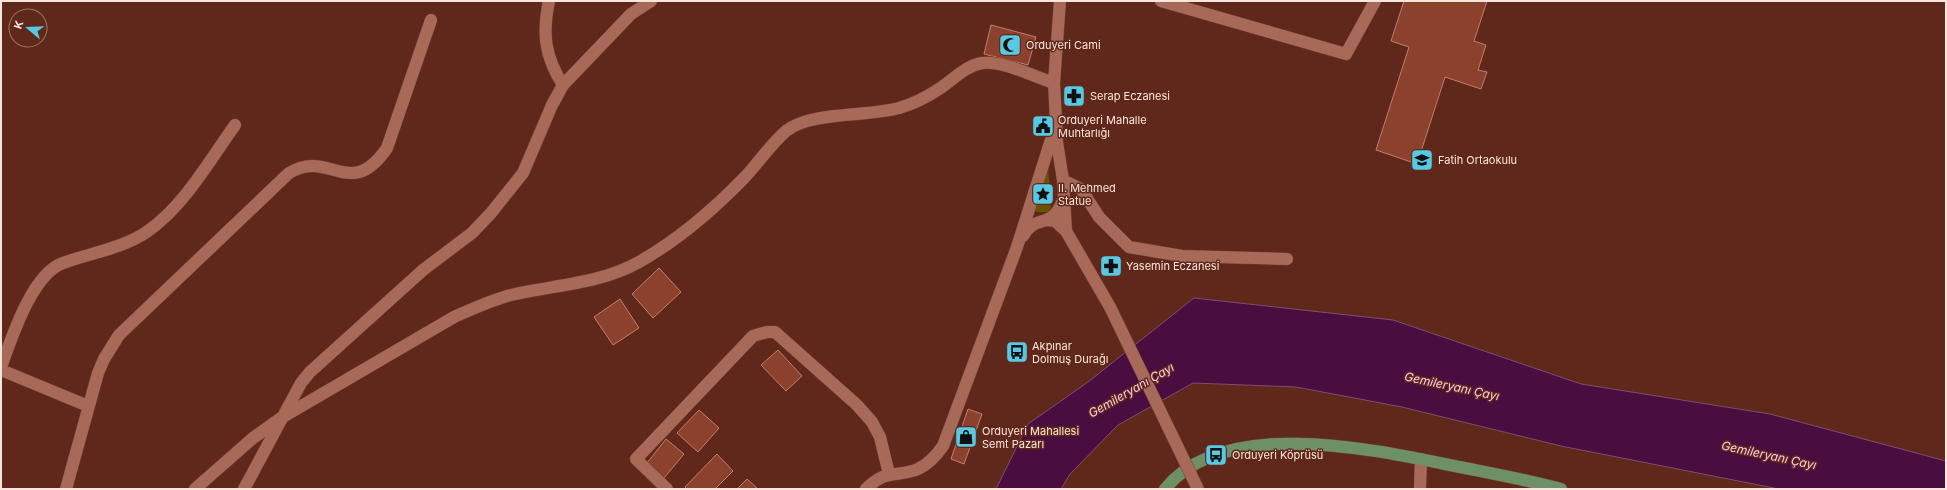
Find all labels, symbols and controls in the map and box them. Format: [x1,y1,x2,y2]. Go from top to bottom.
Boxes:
north arrow [8,8,48,48]
text: K [11,19,26,31]
mosque icon: Orduyeri Cami [997,32,1023,58]
place label: Orduyeri Cami [1026,38,1101,52]
pharmacy icon: Serap Eczanesi [1061,83,1087,109]
place label: Serap Eczanesi [1090,89,1170,103]
public building icon: Orduyeri Mahalle Muhtarlığı [1030,113,1056,139]
place label: Orduyeri Mahalle Muhtarlığı [1058,113,1147,140]
school or university icon: Fatih Ortaokulu [1409,147,1435,173]
place label: Fatih Ortaokulu [1438,153,1517,167]
place icon: II. Mehmed Statue [1030,181,1056,207]
place label: II. Mehmed Statue [1058,181,1116,208]
pharmacy icon: Yasemin Eczanesi [1098,253,1124,279]
place label: Yasemin Eczanesi [1126,259,1219,273]
bus stop icon: Akpınar Dolmuş Durağı [1004,339,1030,365]
place label: Akpınar Dolmuş Durağı [1032,339,1108,366]
water label: Gemileryanı Çayı [1085,359,1177,421]
water label: Gemileryanı Çayı [1403,369,1501,403]
shop icon: Orduyeri Mahallesi Semt Pazarı [953,424,979,450]
place label: Orduyeri Mahallesi Semt Pazarı [982,424,1079,451]
water label: Gemileryanı Çayı [1720,438,1818,472]
bus stop icon: Orduyeri Köprüsü [1203,442,1229,468]
place label: Orduyeri Köprüsü [1232,448,1323,462]

